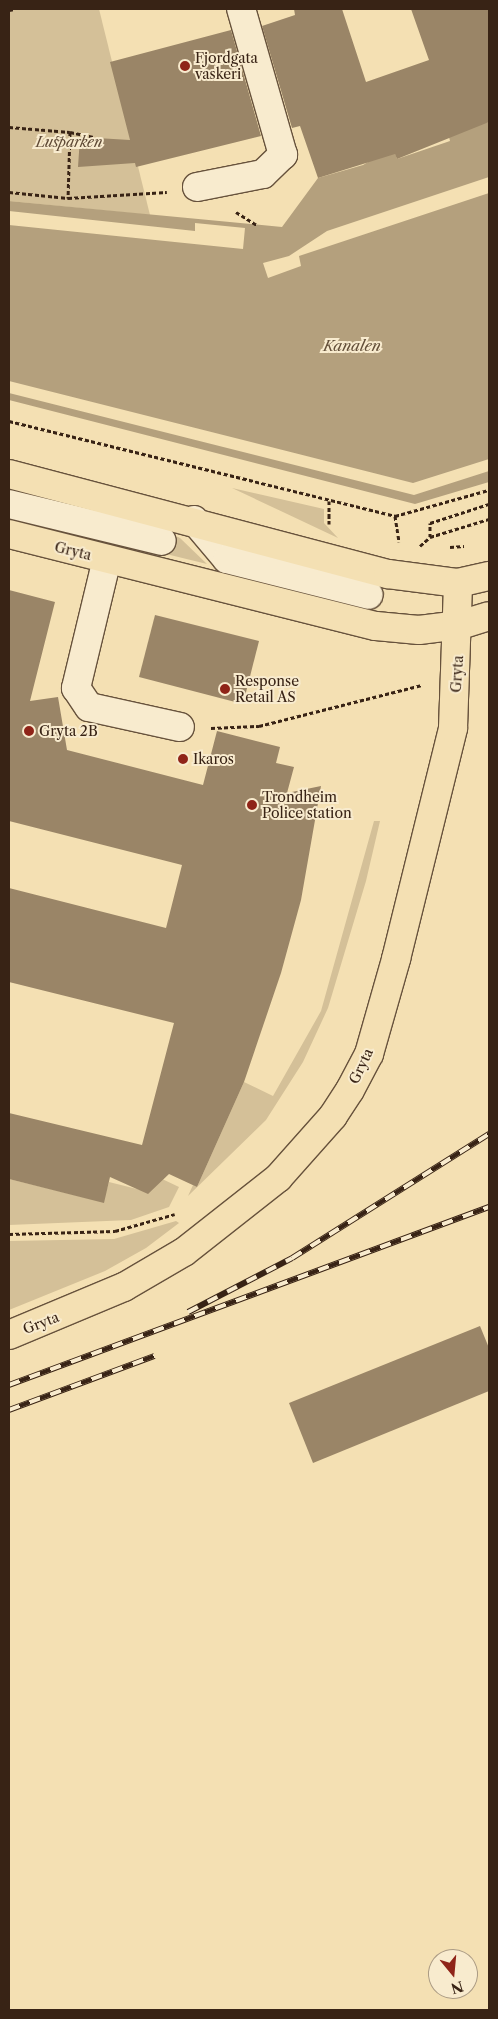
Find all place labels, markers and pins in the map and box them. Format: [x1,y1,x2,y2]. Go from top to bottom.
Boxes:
place label: Fjordgata vaskeri [195,50,258,82]
marker: Fjordgata vaskeri [179,60,191,72]
place label: Response Retail AS [235,673,299,706]
marker: Response Retail AS [219,683,231,695]
place label: Gryta 2B [39,723,98,739]
marker: Gryta 2B [23,725,35,737]
place label: Ikaros [193,751,234,767]
marker: Ikaros [177,753,189,765]
place label: Trondheim Police station [262,789,352,822]
marker: Trondheim Police station [246,799,258,811]

